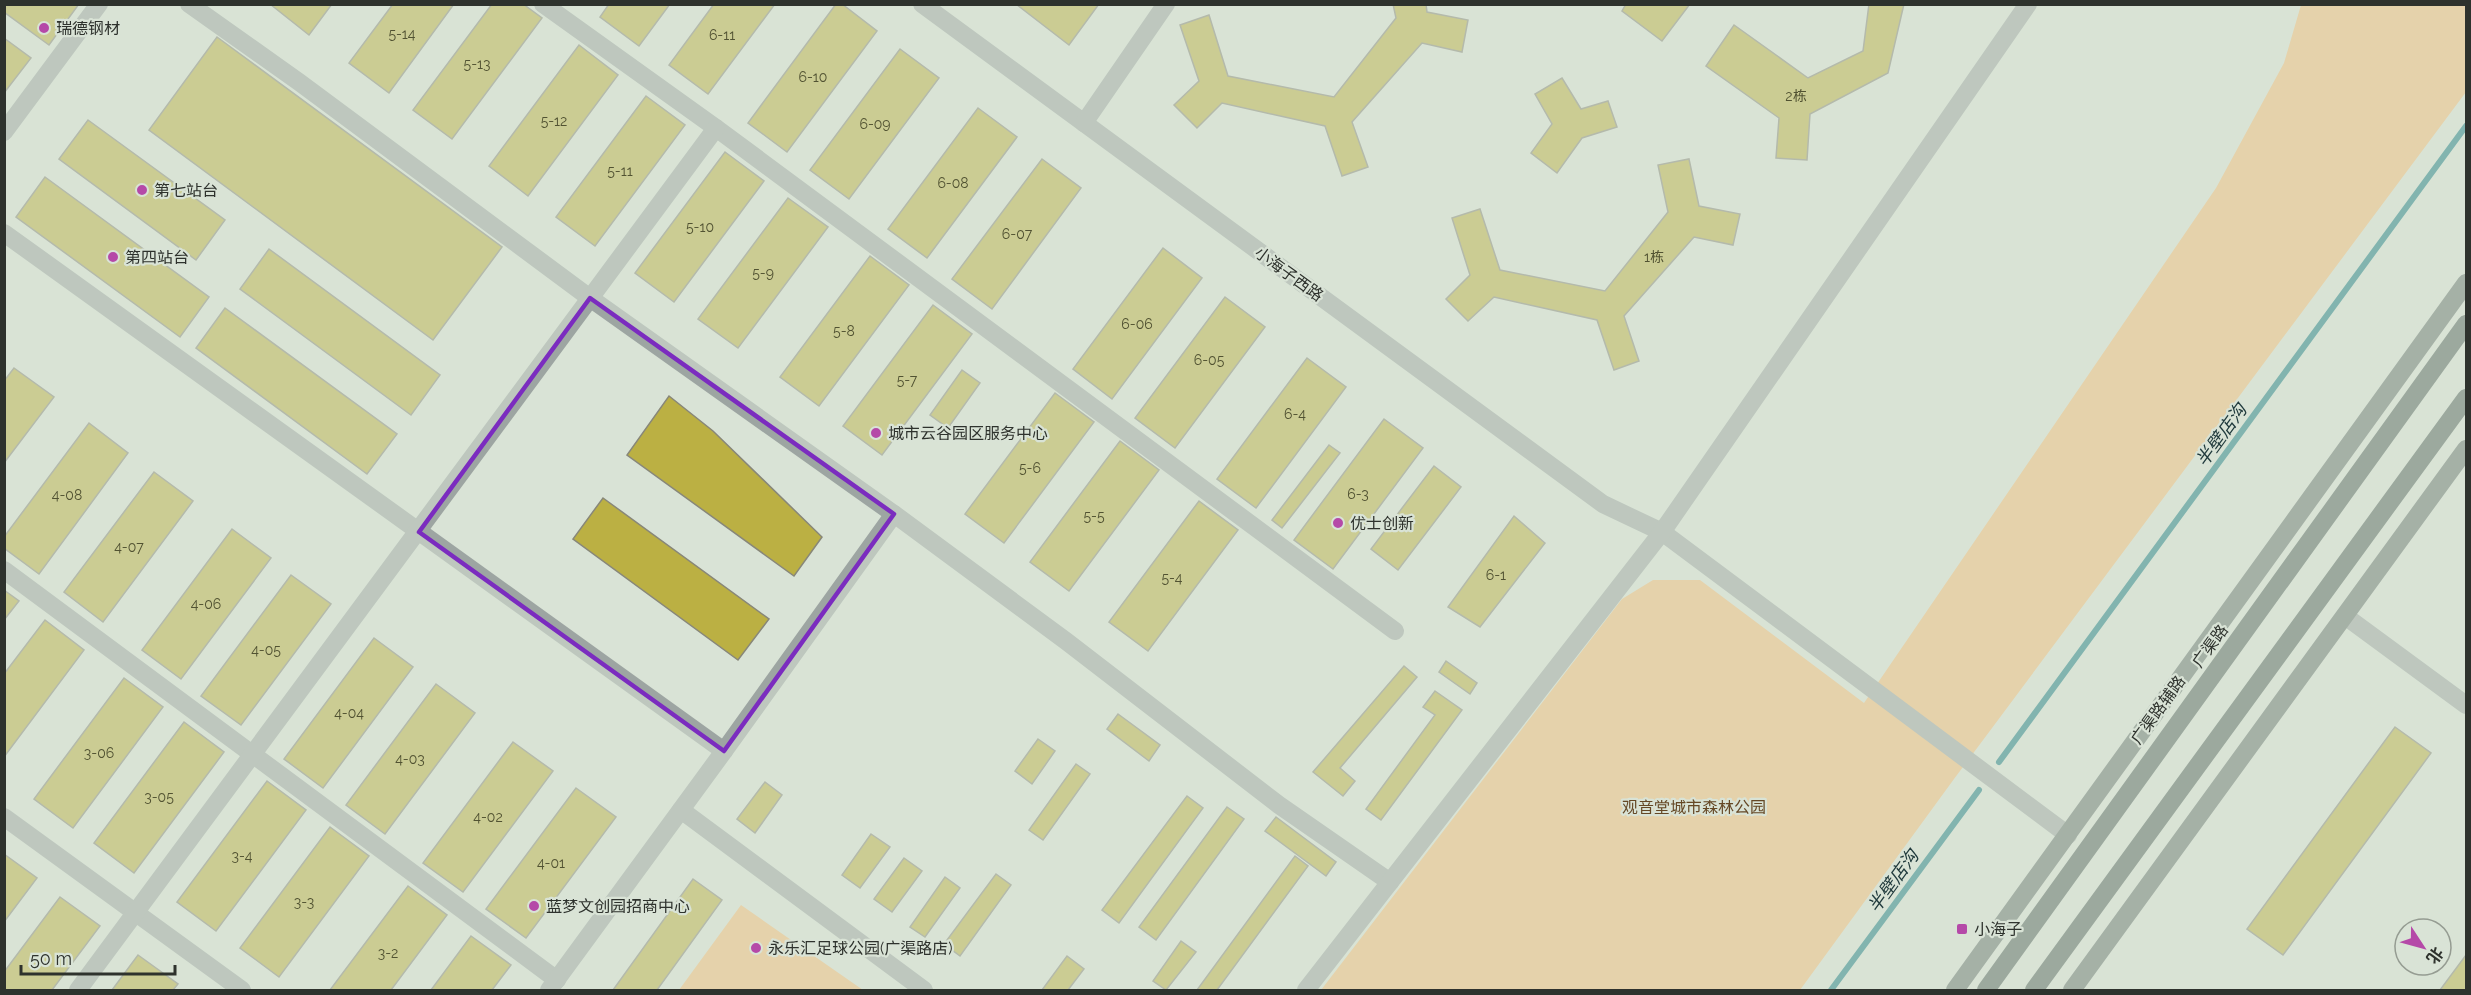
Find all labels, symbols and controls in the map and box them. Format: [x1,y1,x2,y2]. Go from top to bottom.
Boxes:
place label: 瑞德钢材 [56,19,120,38]
marker: 瑞德钢材 [37,21,51,35]
house number: 5-14 [388,26,416,42]
house number: 6-11 [709,27,735,43]
house number: 5-13 [464,56,490,72]
house number: 6-10 [799,69,827,85]
house number: 2栋 [1785,88,1807,104]
house number: 5-12 [541,113,567,129]
house number: 6-09 [859,116,891,132]
house number: 5-11 [607,163,633,179]
house number: 6-08 [937,175,969,191]
place label: 第七站台 [154,181,218,200]
marker: 第七站台 [135,183,149,197]
house number: 5-10 [686,219,714,235]
house number: 6-07 [1002,226,1033,242]
street label: 小海子西路 [1251,243,1327,305]
place label: 第四站台 [125,248,189,267]
house number: 1栋 [1644,249,1664,265]
marker: 第四站台 [106,250,120,264]
house number: 5-9 [752,265,774,281]
house number: 6-06 [1121,316,1153,332]
house number: 5-8 [833,323,855,339]
house number: 6-05 [1194,352,1225,368]
house number: 5-7 [897,372,918,388]
water label: 半壁店沟 [2191,398,2252,470]
house number: 6-4 [1284,406,1306,422]
place label: 城市云谷园区服务中心 [888,424,1048,443]
marker: 城市云谷园区服务中心 [869,426,883,440]
house number: 5-6 [1019,460,1041,476]
house number: 6-3 [1347,486,1369,502]
house number: 4-08 [52,487,82,503]
house number: 5-5 [1083,508,1105,524]
place label: 优士创新 [1350,514,1414,533]
marker: 优士创新 [1331,516,1345,530]
house number: 4-07 [114,539,144,555]
house number: 6-1 [1486,567,1506,583]
house number: 5-4 [1161,570,1183,586]
house number: 4-06 [191,596,221,612]
street label: 广渠路 [2188,621,2232,671]
house number: 4-05 [251,642,281,658]
street label: 广渠路辅路 [2127,672,2189,748]
house number: 4-04 [334,705,364,721]
house number: 3-06 [84,745,114,761]
house number: 4-03 [395,751,425,767]
house number: 3-05 [144,789,174,805]
park label: 观音堂城市森林公园 [1622,798,1766,817]
house number: 4-02 [473,809,503,825]
water label: 半壁店沟 [1863,844,1924,916]
house number: 3-4 [232,848,253,864]
house number: 4-01 [537,855,565,871]
house number: 3-3 [294,894,314,910]
place label: 蓝梦文创园招商中心 [546,897,690,916]
marker: 蓝梦文创园招商中心 [527,899,541,913]
north arrow [2393,917,2453,977]
place label: 小海子 [1974,920,2022,939]
marker: 小海子 [1955,922,1969,936]
scale bar [21,938,176,976]
place label: 永乐汇足球公园(广渠路店) [768,939,953,958]
marker: 永乐汇足球公园(广渠路店) [749,941,763,955]
text: 北 [2422,943,2447,968]
house number: 3-2 [378,945,398,961]
text: 50 m [30,948,72,969]

